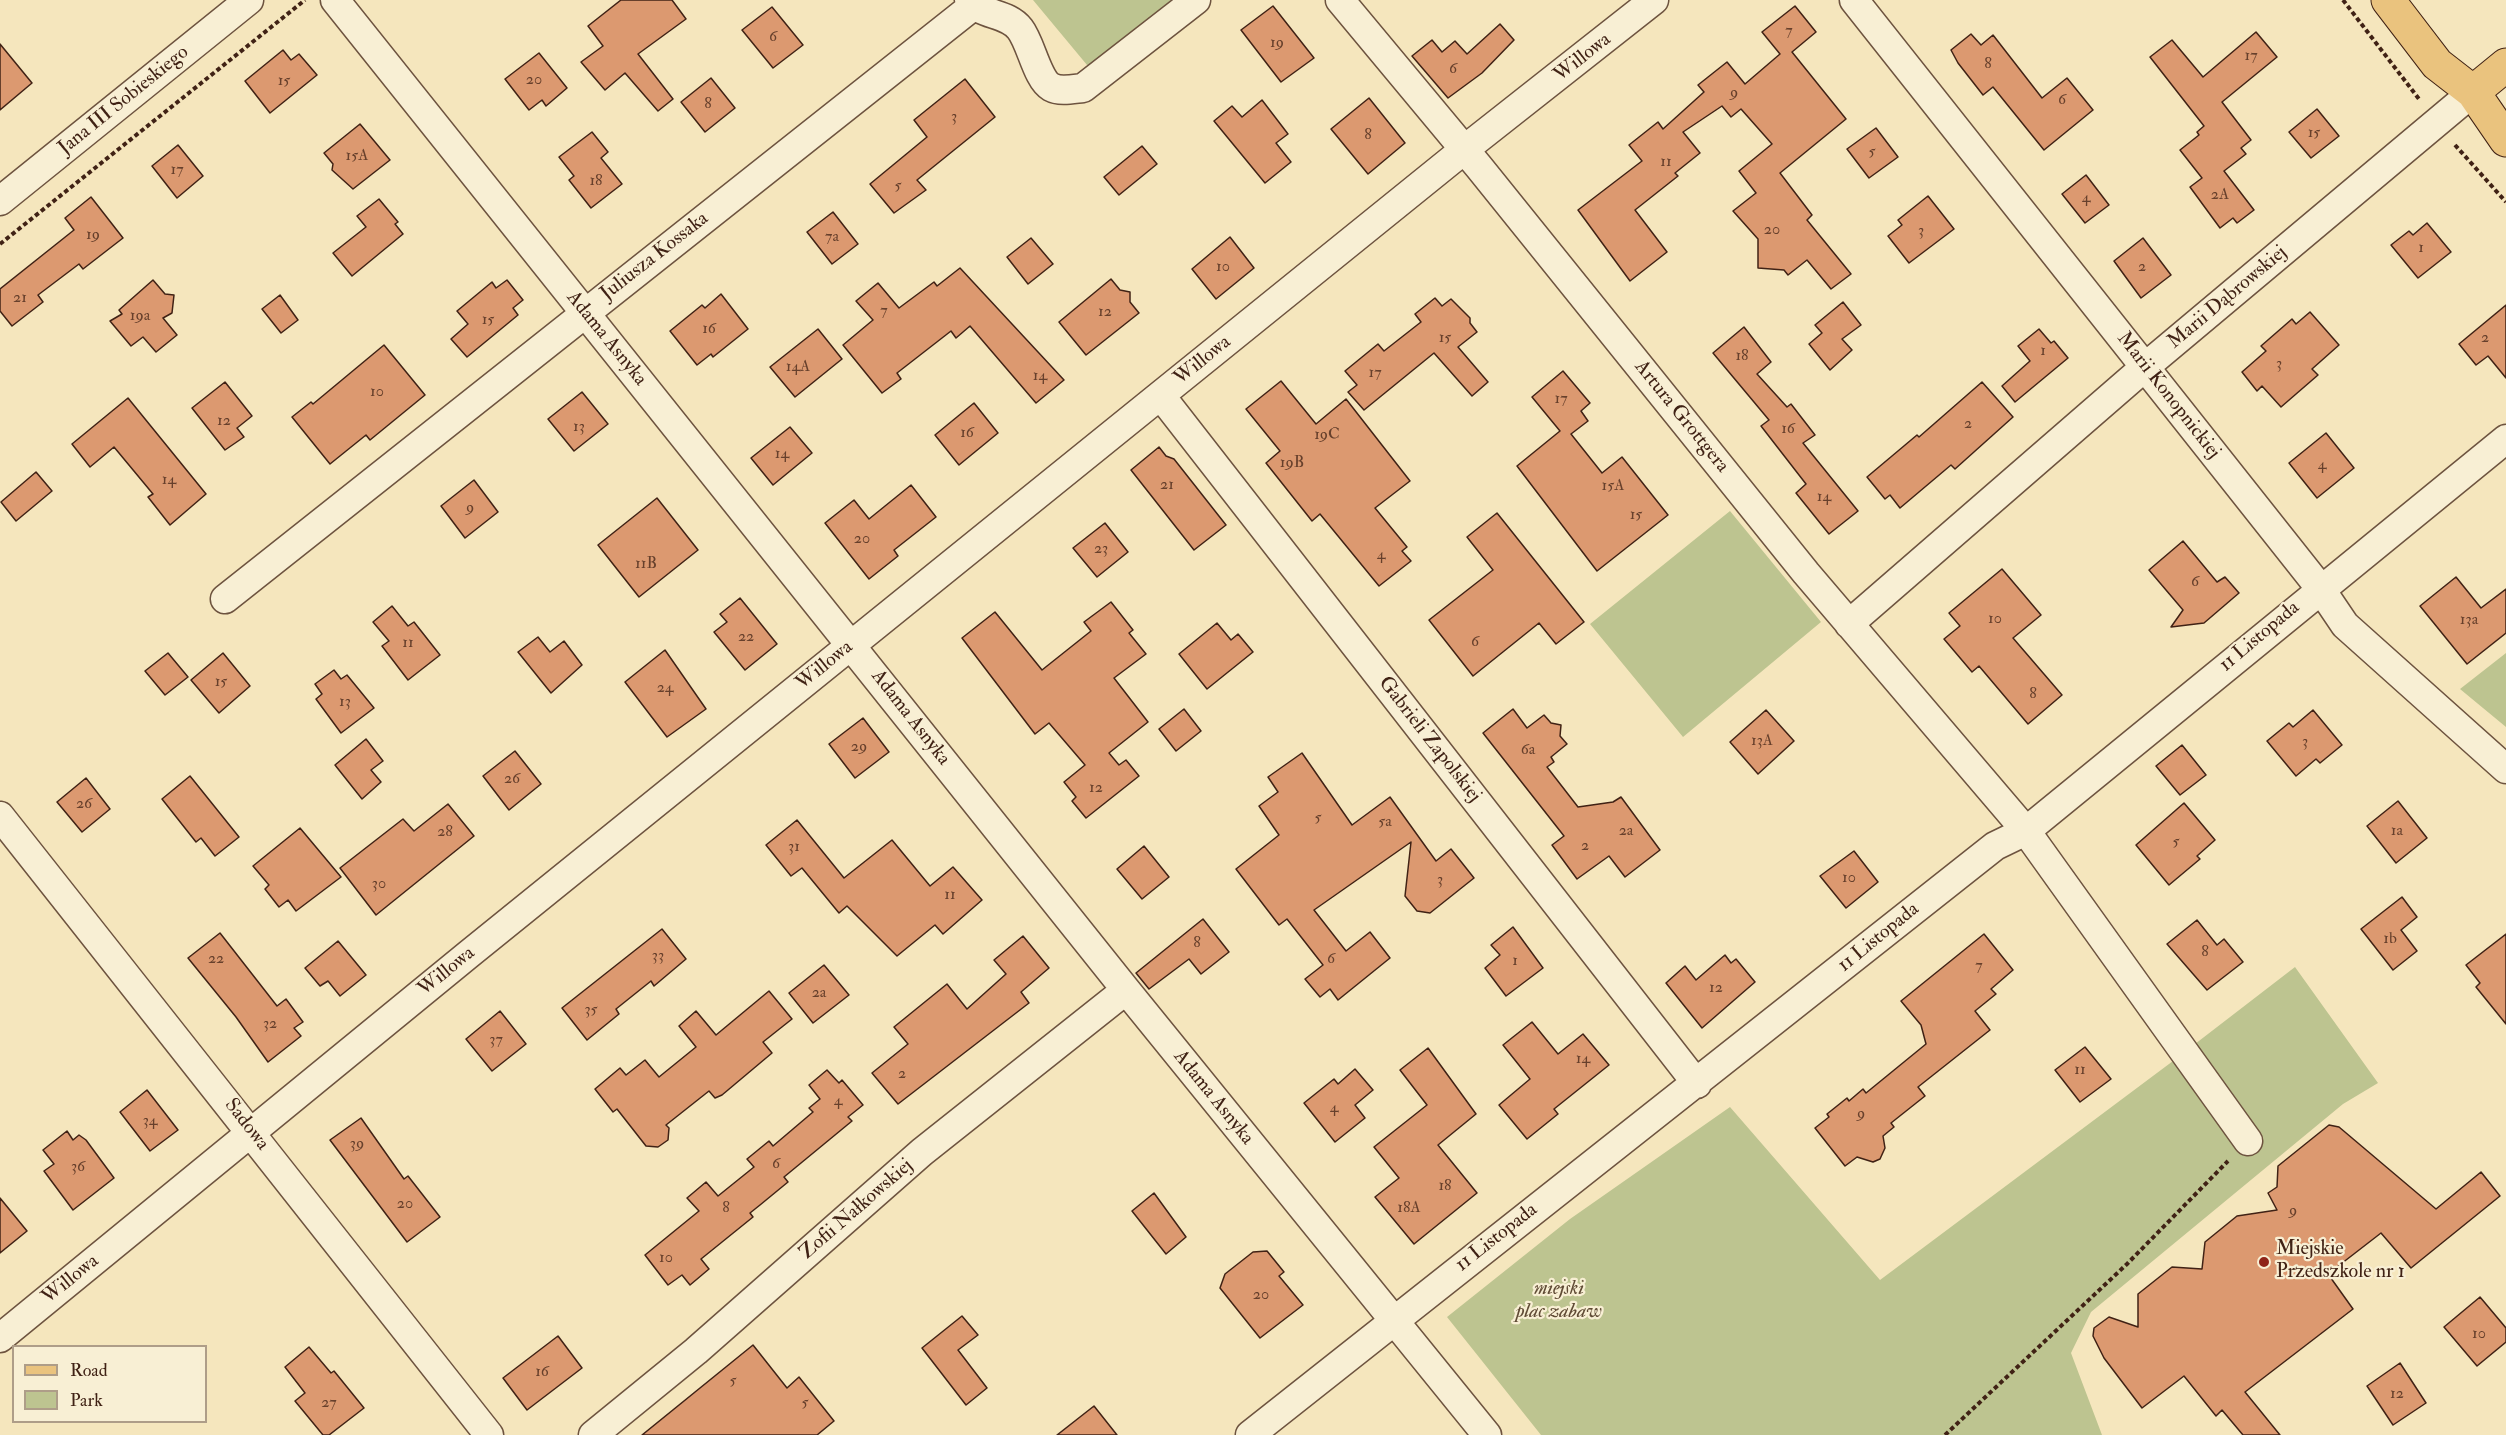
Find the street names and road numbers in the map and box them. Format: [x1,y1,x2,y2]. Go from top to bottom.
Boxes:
street label: Willowa [1550,28,1616,88]
street label: Jana III Sobieskiego [54,41,194,161]
street label: Juliusza Kossaka [596,207,714,307]
street label: Marii Dąbrowskiej [2164,241,2292,355]
street label: Adama Asnyka [561,287,651,391]
street label: Marii Konopnickiej [2111,328,2225,464]
street label: Willowa [1170,331,1236,391]
street label: Artura Grottgera [1628,356,1734,478]
street label: 11 Listopada [2215,596,2305,678]
street label: Willowa [792,636,858,696]
street label: Adama Asnyka [865,665,955,771]
street label: Gabrieli Zapolskiej [1372,672,1486,808]
street label: 11 Listopada [1834,898,1924,978]
street label: Willowa [414,942,480,1002]
street label: Adama Asnyka [1168,1046,1258,1150]
street label: Sadowa [218,1094,274,1156]
street label: Zofii Nałkowskiej [796,1154,918,1266]
street label: 11 Listopada [1451,1199,1543,1277]
street label: Willowa [38,1250,104,1310]

